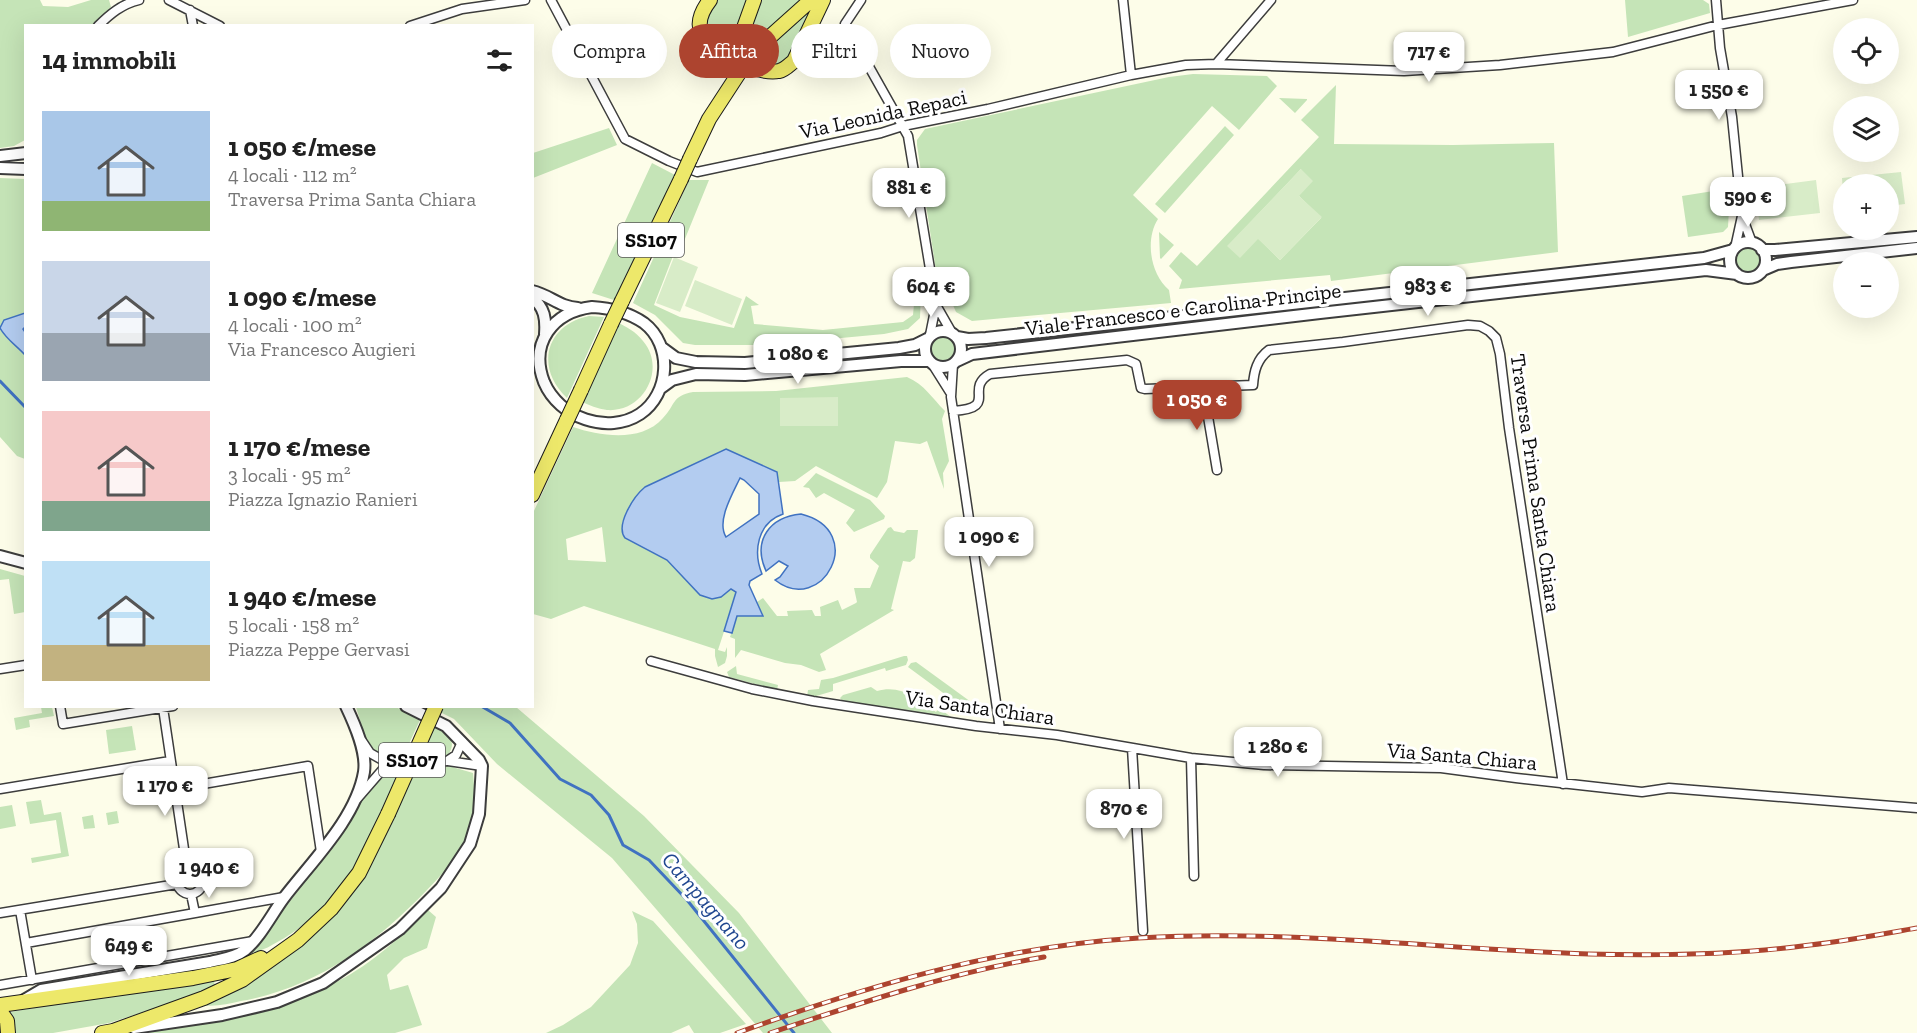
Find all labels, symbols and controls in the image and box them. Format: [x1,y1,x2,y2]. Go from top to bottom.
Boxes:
map controls [1833,18,1899,318]
button: locate [1833,18,1899,84]
chip: Compra [552,24,667,78]
chip: Affitta [679,24,779,78]
chip: Filtri [791,24,878,78]
chip: Nuovo [890,24,991,78]
pin: 717 € [1387,32,1471,83]
text: 717 € [1407,39,1451,63]
text: 14 immobili [42,44,176,76]
icon: filters [483,44,516,77]
pin: 1 550 € [1664,70,1774,121]
text: 1 550 € [1689,77,1749,101]
street label: Via Leonida Repaci [796,84,969,144]
button: layers [1833,96,1899,162]
text: 1 050 €/mese [228,131,376,163]
icon: home [90,135,162,207]
text: 4 locali · 112 m² [228,163,357,187]
pin: 881 € [867,168,951,219]
button: + [1833,174,1899,240]
text: 881 € [886,175,932,199]
pin: 590 € [1706,177,1790,228]
text: 590 € [1724,184,1772,208]
text: Traversa Prima Santa Chiara [228,187,476,211]
road number: SS107 [618,223,684,257]
button: − [1833,252,1899,318]
pin: 983 € [1386,266,1470,317]
pin: 604 € [889,267,973,318]
text: 983 € [1404,273,1452,297]
text: 604 € [906,274,956,298]
street label: Viale Francesco e Carolina Principe [1023,277,1343,341]
text: 1 090 €/mese [228,281,376,313]
icon: home [90,285,162,357]
text: 4 locali · 100 m² [228,313,362,337]
pin: 1 080 € [743,334,853,385]
text: Via Francesco Augieri [228,337,416,361]
text: 1 080 € [767,341,829,365]
street label: Traversa Prima Santa Chiara [1505,352,1567,614]
pin: 1 050 € [1142,380,1252,431]
text: 1 050 € [1167,387,1227,411]
text: 1 170 €/mese [228,431,370,463]
icon: home [90,435,162,507]
text: 3 locali · 95 m² [228,463,351,487]
text: Piazza Ignazio Ranieri [228,487,418,511]
pin: 1 090 € [934,517,1044,568]
text: 1 090 € [958,524,1020,548]
text: 1 940 €/mese [228,581,376,613]
icon: home [90,585,162,657]
text: 5 locali · 158 m² [228,613,359,637]
text: Piazza Peppe Gervasi [228,637,410,661]
street label: Via Santa Chiara [903,684,1056,730]
pin: 1 280 € [1223,727,1333,778]
text: 1 280 € [1248,734,1308,758]
street label: Via Santa Chiara [1385,737,1538,775]
road number: SS107 [379,743,445,777]
pin: 1 170 € [110,766,220,817]
text: 1 170 € [137,773,193,797]
pin: 870 € [1082,789,1166,840]
text: 870 € [1100,796,1148,820]
water label: Campagnano [656,847,756,955]
pin: 1 940 € [154,848,264,899]
text: 1 940 € [178,855,240,879]
pin: 649 € [87,926,171,977]
text: 649 € [105,933,153,957]

